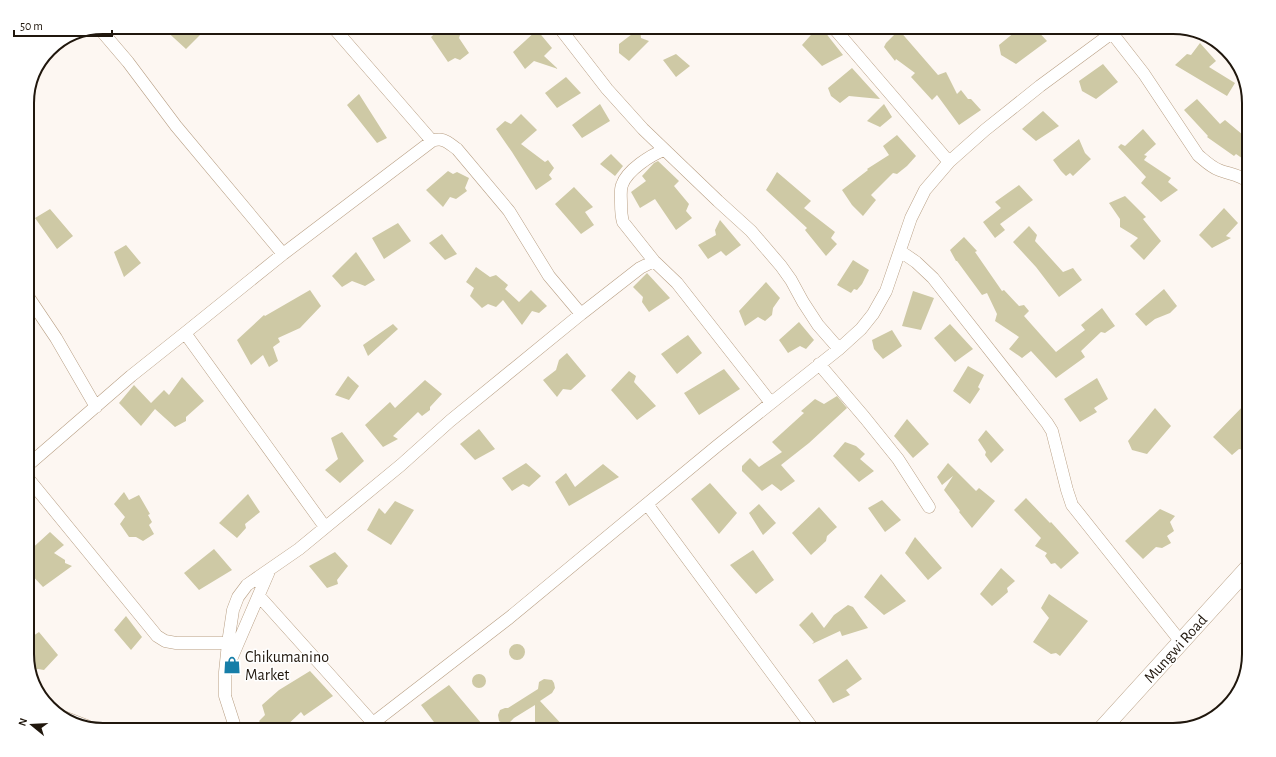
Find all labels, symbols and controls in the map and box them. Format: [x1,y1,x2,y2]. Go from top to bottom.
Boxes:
scale bar [14,12,112,38]
text: 50 m [20,20,43,32]
street label: Mungwi Road [1141,612,1210,686]
place label: Chikumanino Market [245,649,329,683]
shop icon: Chikumanino Market [222,655,242,675]
north arrow [12,705,52,745]
text: N [17,717,29,727]

